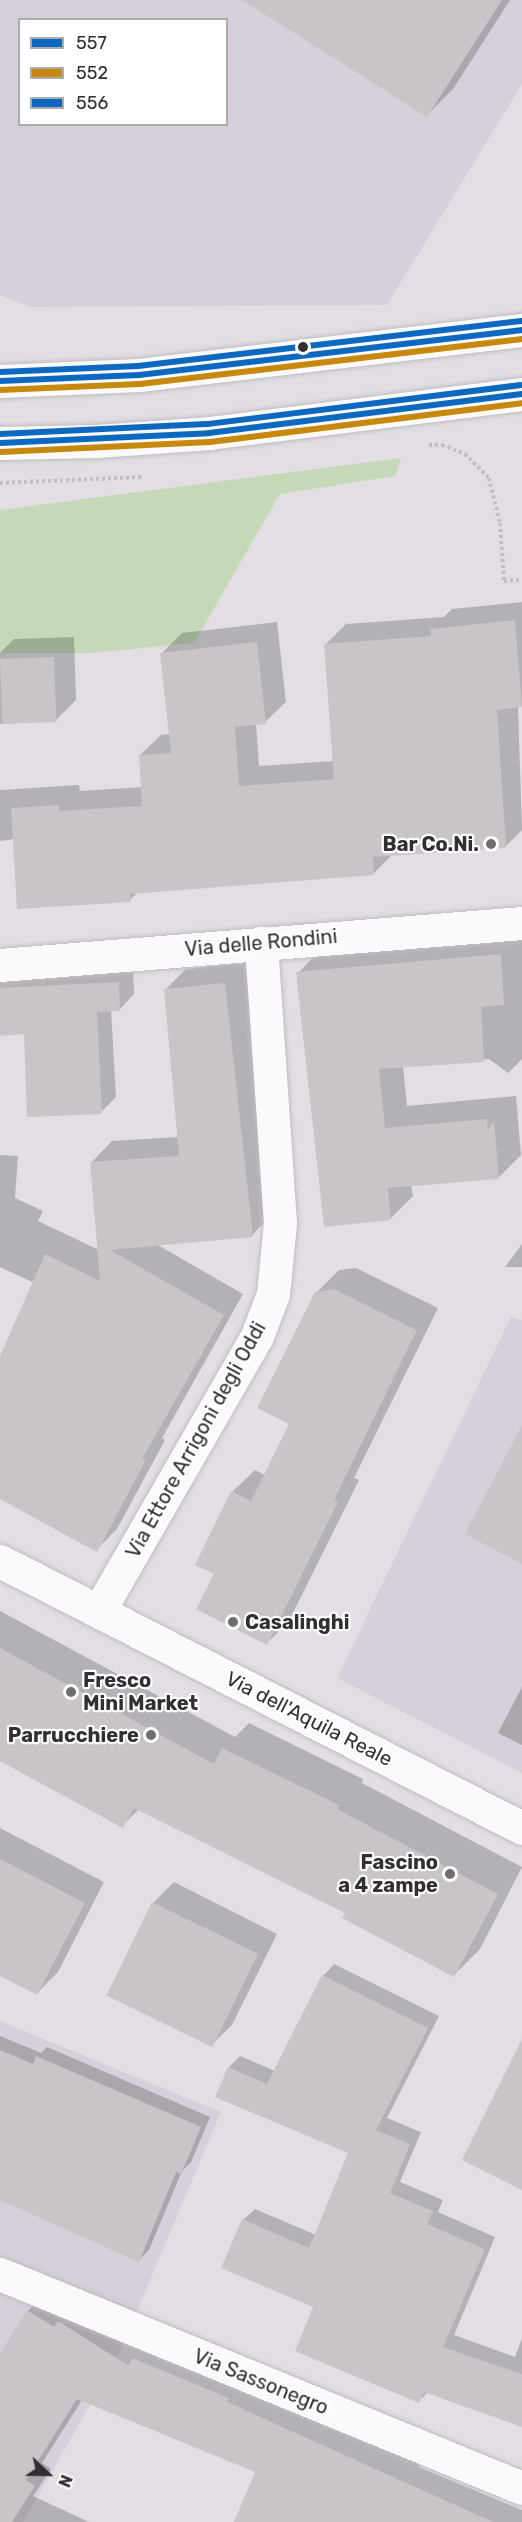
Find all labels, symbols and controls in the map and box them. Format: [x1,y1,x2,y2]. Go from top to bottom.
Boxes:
legend [18,18,228,126]
text: 557 [76,32,107,54]
text: 552 [76,62,108,84]
text: 556 [76,92,108,114]
unlabelled marker [297,341,309,353]
place label: Bar Co.Ni. [382,832,479,856]
marker: Bar Co.Ni. [484,837,498,851]
street label: Via delle Rondini [184,924,338,962]
street label: Via Ettore Arrigoni degli Oddi [121,1317,271,1563]
place label: Casalinghi [245,1610,349,1634]
marker: Casalinghi [226,1615,240,1629]
street label: Via dell'Aquila Reale [222,1667,396,1771]
place label: Fresco Mini Market [83,1668,198,1715]
marker: Fresco Mini Market [64,1685,78,1699]
place label: Parrucchiere [8,1723,139,1747]
marker: Parrucchiere [144,1728,158,1742]
place label: Fascino a 4 zampe [338,1850,438,1897]
marker: Fascino a 4 zampe [443,1867,457,1881]
street label: Via Sassonegro [190,2344,332,2420]
north arrow [18,2444,78,2504]
text: N [54,2472,76,2490]

